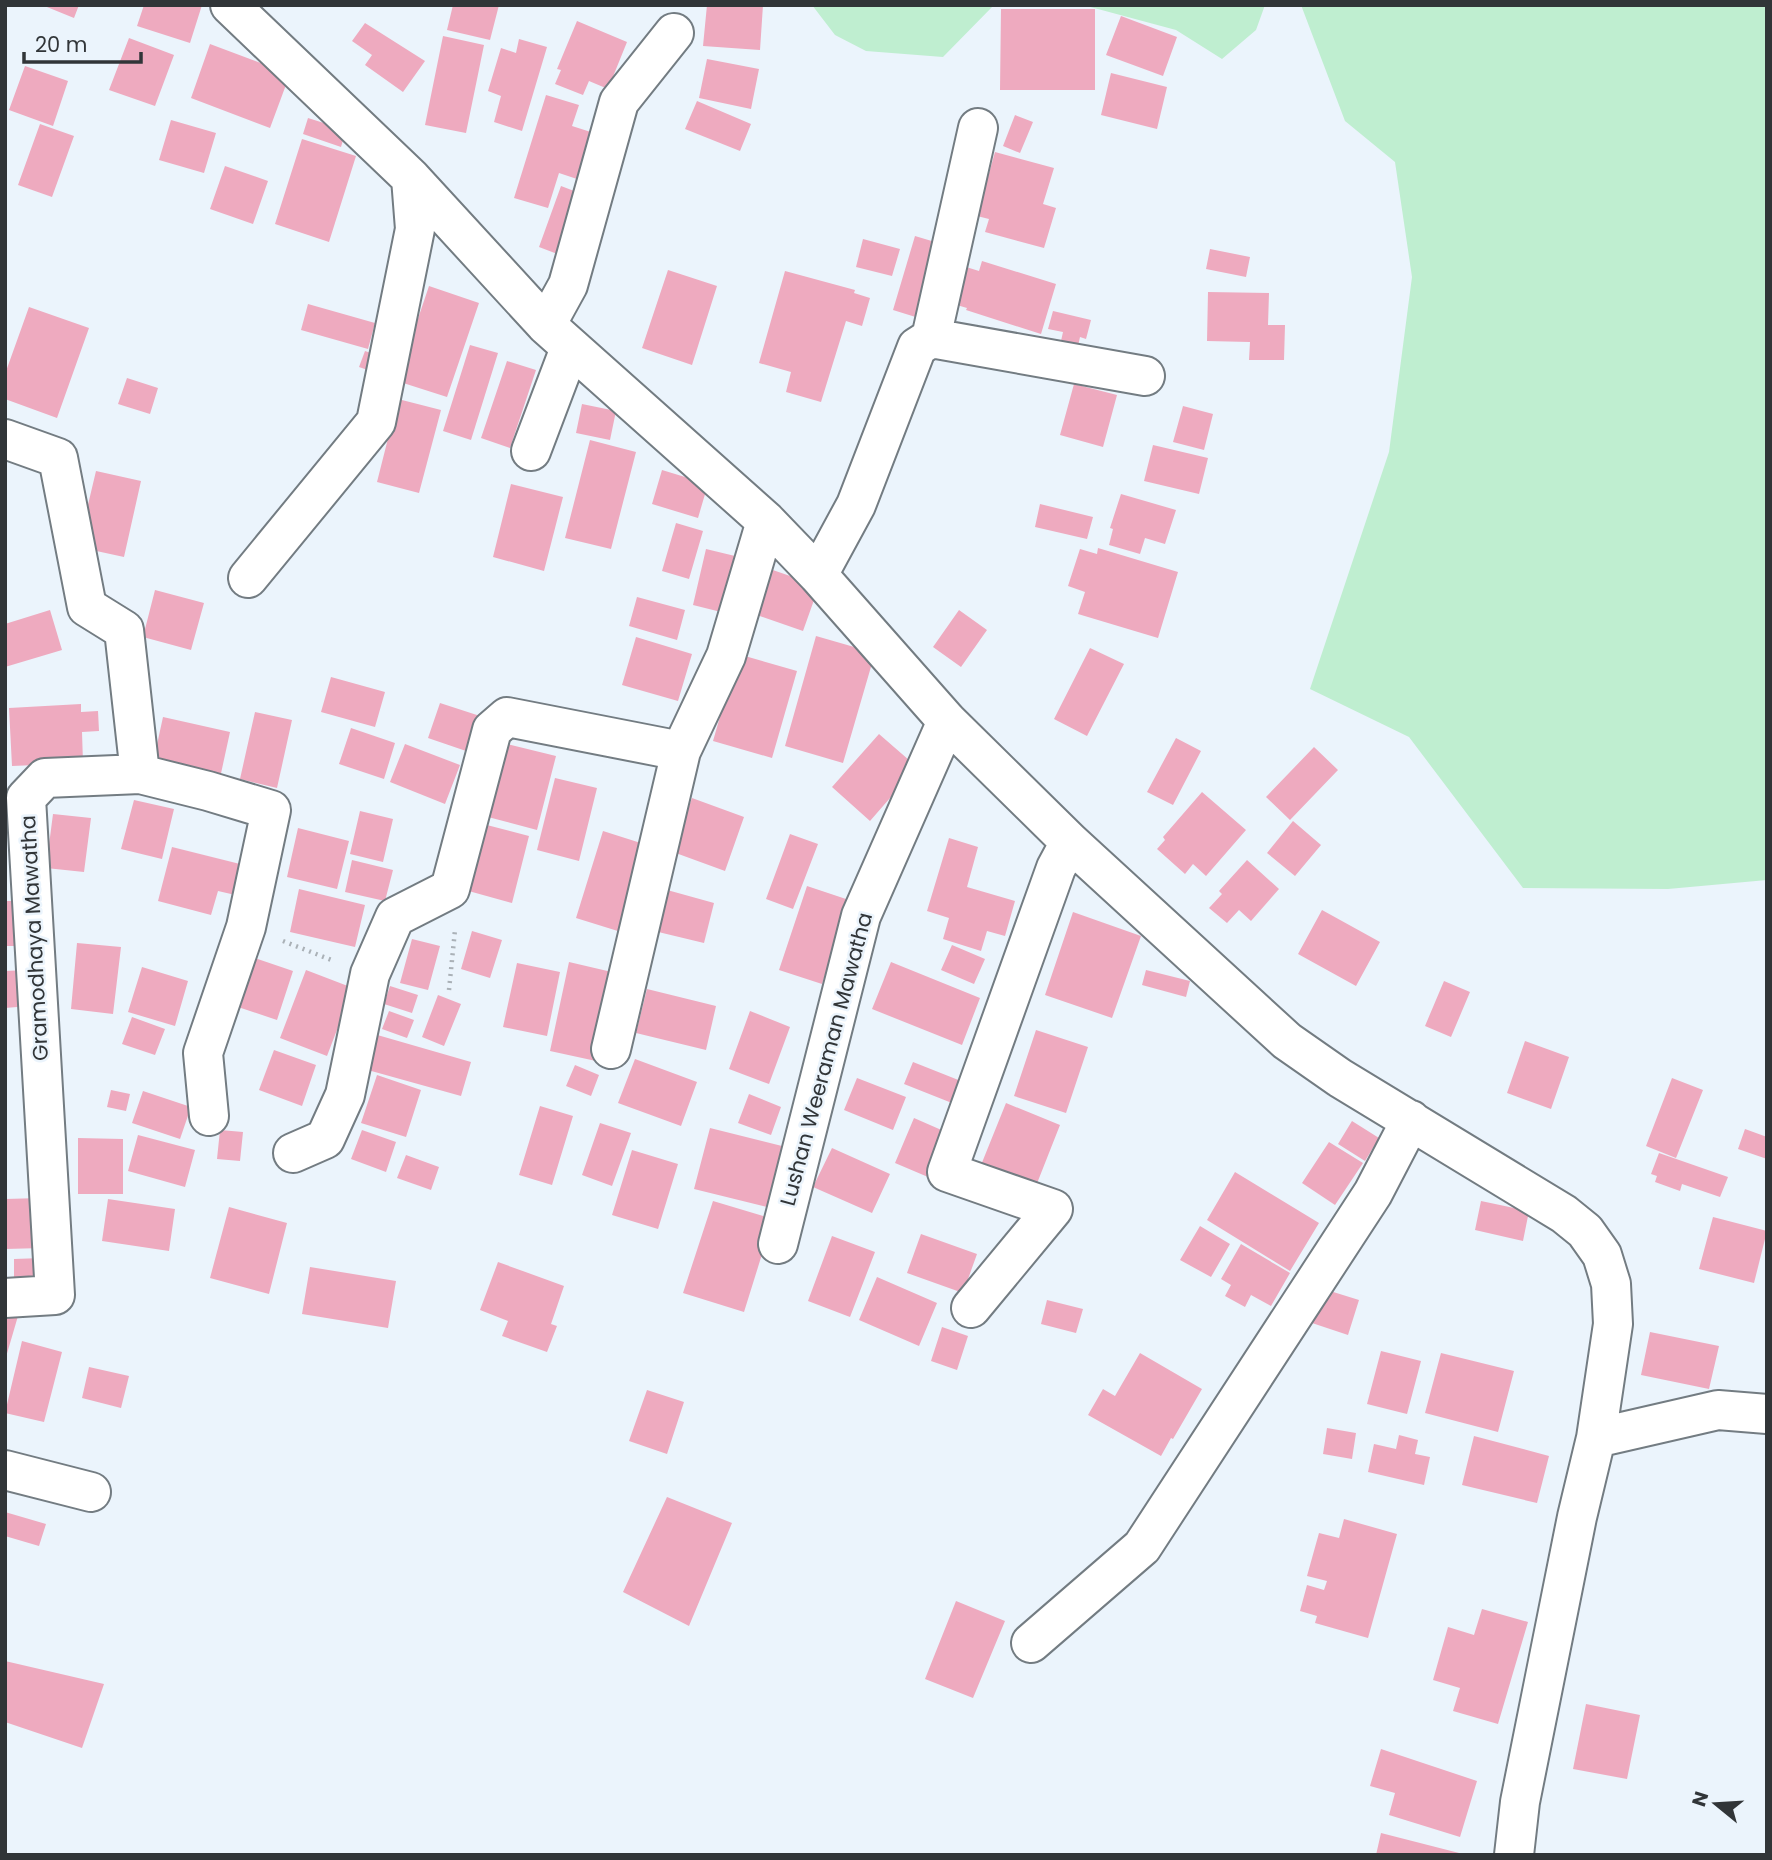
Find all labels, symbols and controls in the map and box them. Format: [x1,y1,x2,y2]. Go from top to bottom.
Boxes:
scale bar [24,21,142,65]
text: 20 m [35,30,88,59]
street label: Gramodhaya Mawatha [13,814,55,1062]
street label: Lushan Weeraman Mawatha [773,909,879,1209]
north arrow [1681,1769,1751,1839]
text: N [1685,1788,1715,1810]

